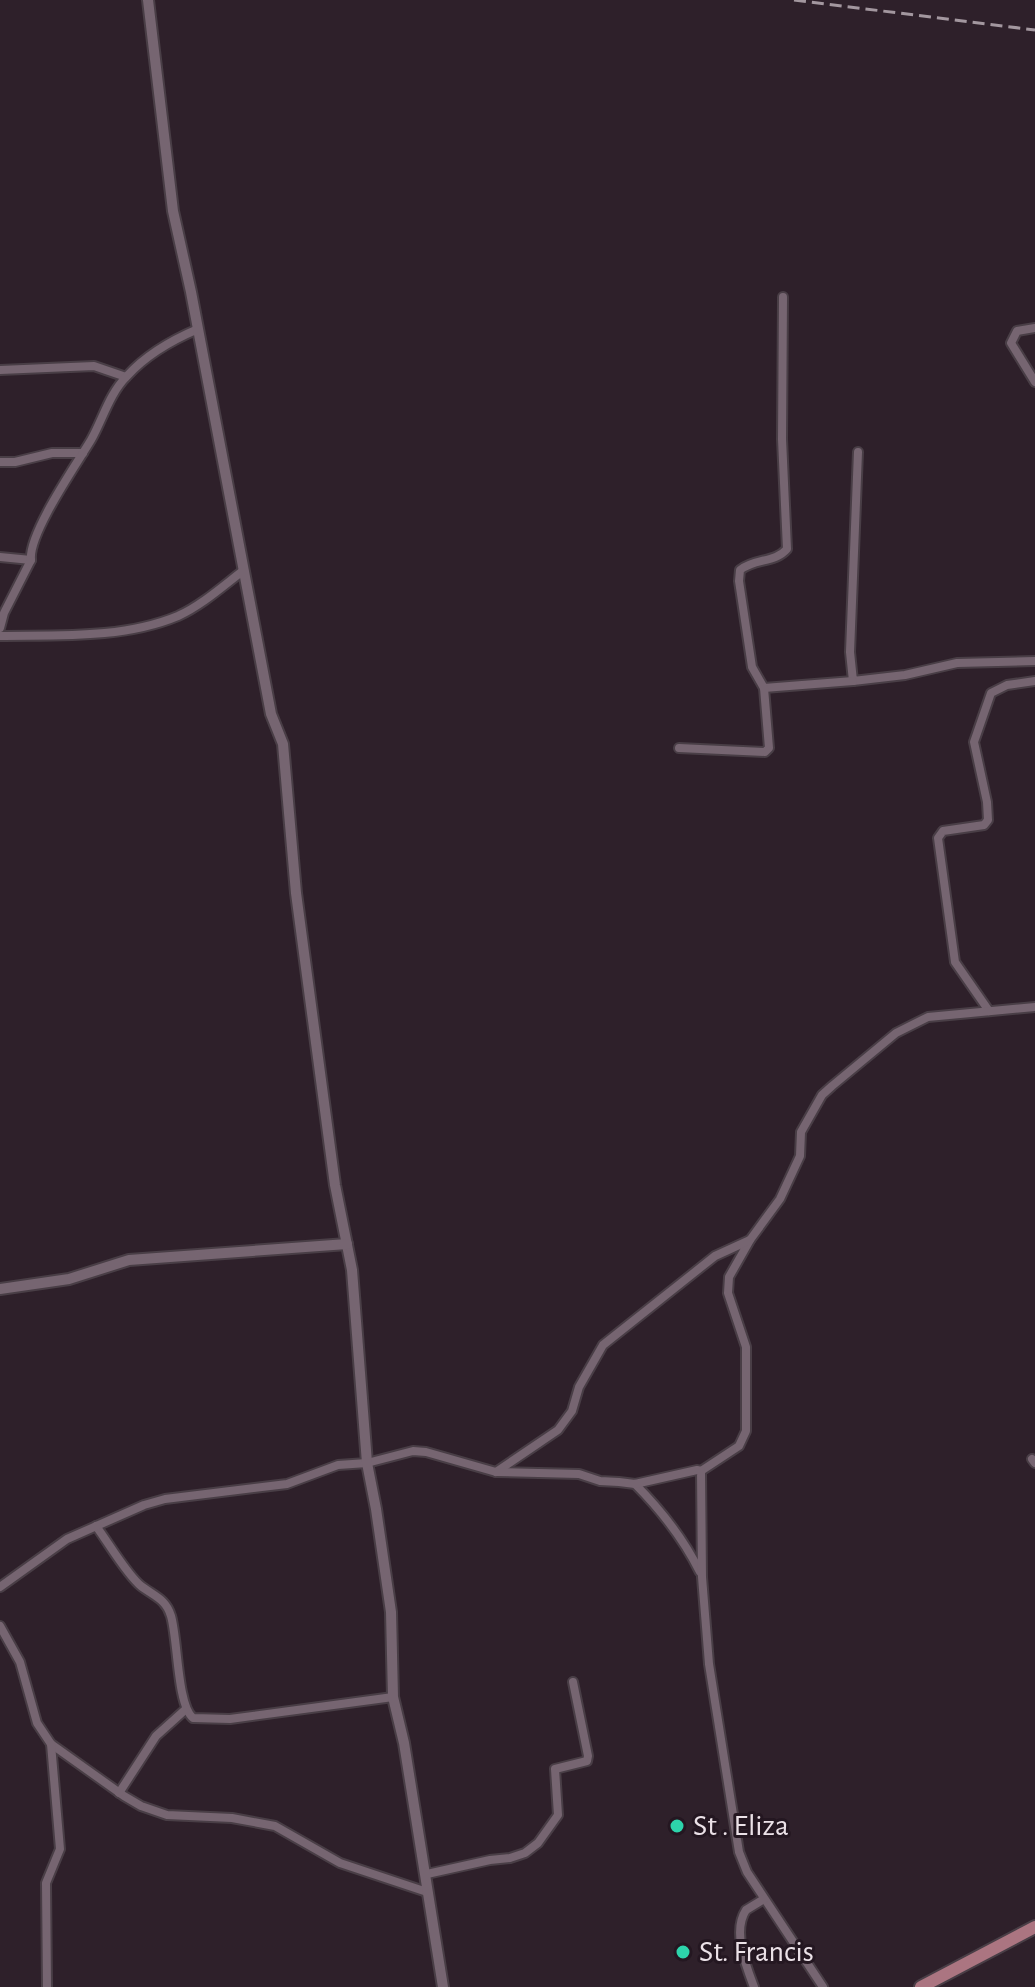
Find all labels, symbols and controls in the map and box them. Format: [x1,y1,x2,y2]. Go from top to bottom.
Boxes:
place label: St . Eliza [693,1811,789,1841]
marker: St . Eliza [668,1817,686,1835]
place label: St. Francis [699,1937,814,1967]
marker: St. Francis [674,1943,692,1961]

